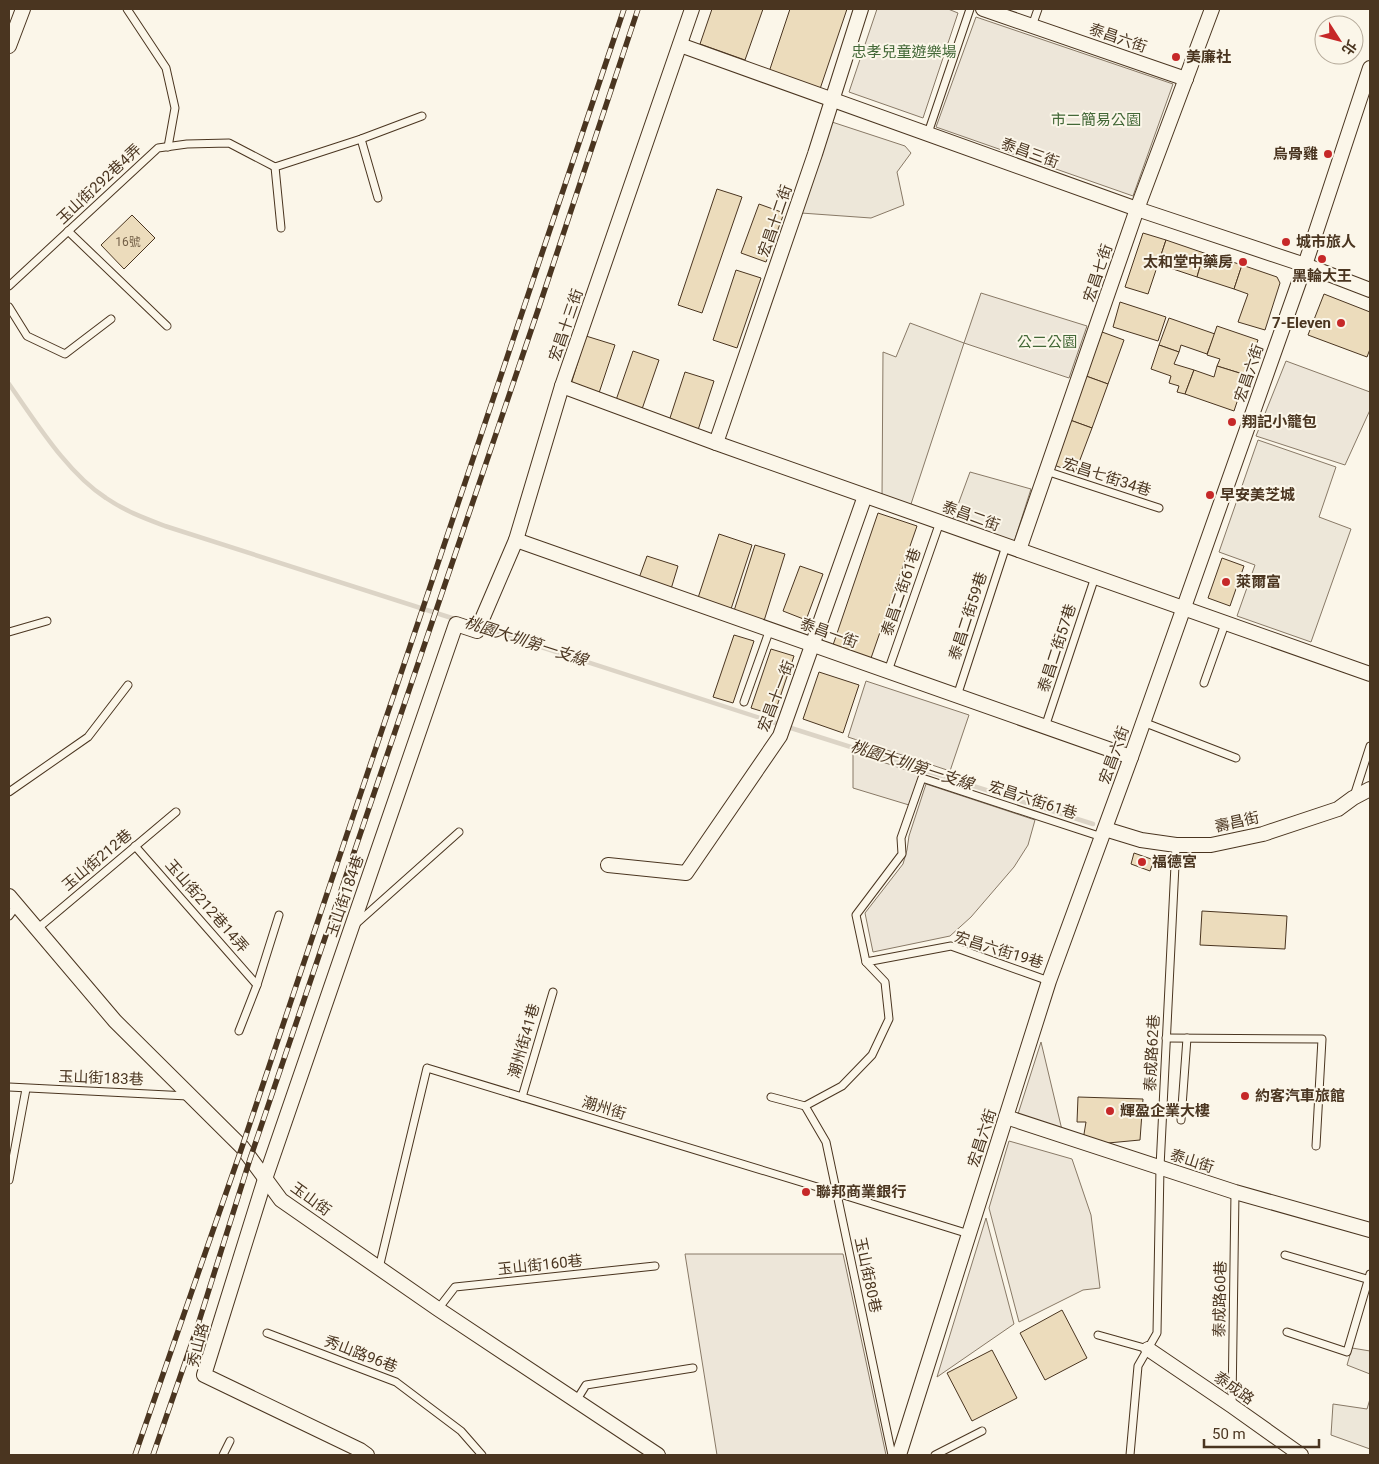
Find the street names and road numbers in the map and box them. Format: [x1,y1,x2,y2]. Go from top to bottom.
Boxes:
street label: 泰昌六街 [1087,20,1149,56]
street label: 泰昌三街 [999,134,1061,172]
street label: 玉山街292巷4弄 [53,140,145,228]
street label: 宏昌十二街 [754,183,796,259]
street label: 宏昌七街 [1080,242,1116,304]
street label: 宏昌十三街 [545,287,587,363]
street label: 宏昌六街 [1231,342,1267,404]
street label: 宏昌七街34巷 [1061,454,1153,500]
street label: 泰昌二街 [940,497,1002,535]
street label: 泰昌二街61巷 [878,546,924,638]
street label: 泰昌二街59巷 [945,570,991,662]
street label: 泰昌二街57巷 [1034,602,1080,694]
street label: 泰昌一街 [798,614,860,652]
street label: 宏昌十一街 [754,658,798,734]
street label: 宏昌六街 [1095,724,1133,786]
street label: 宏昌六街61巷 [987,777,1079,823]
street label: 壽昌街 [1213,808,1261,836]
street label: 玉山街212巷 [59,826,135,894]
street label: 玉山街184巷 [323,853,367,939]
street label: 玉山街212巷14弄 [162,856,252,956]
street label: 宏昌六街19巷 [952,928,1046,972]
street label: 潮州街41巷 [505,1002,543,1080]
street label: 泰成路62巷 [1141,1014,1163,1092]
street label: 玉山街183巷 [58,1068,144,1088]
street label: 潮州街 [580,1093,628,1123]
street label: 宏昌六街 [964,1107,1000,1169]
street label: 泰山街 [1168,1145,1216,1177]
street label: 玉山街 [288,1178,334,1220]
street label: 玉山街80巷 [851,1236,885,1314]
street label: 玉山街160巷 [497,1252,583,1278]
street label: 泰成路60巷 [1210,1260,1230,1338]
street label: 秀山路 [184,1321,212,1369]
street label: 秀山路96巷 [322,1332,400,1376]
street label: 泰成路 [1210,1368,1258,1408]

